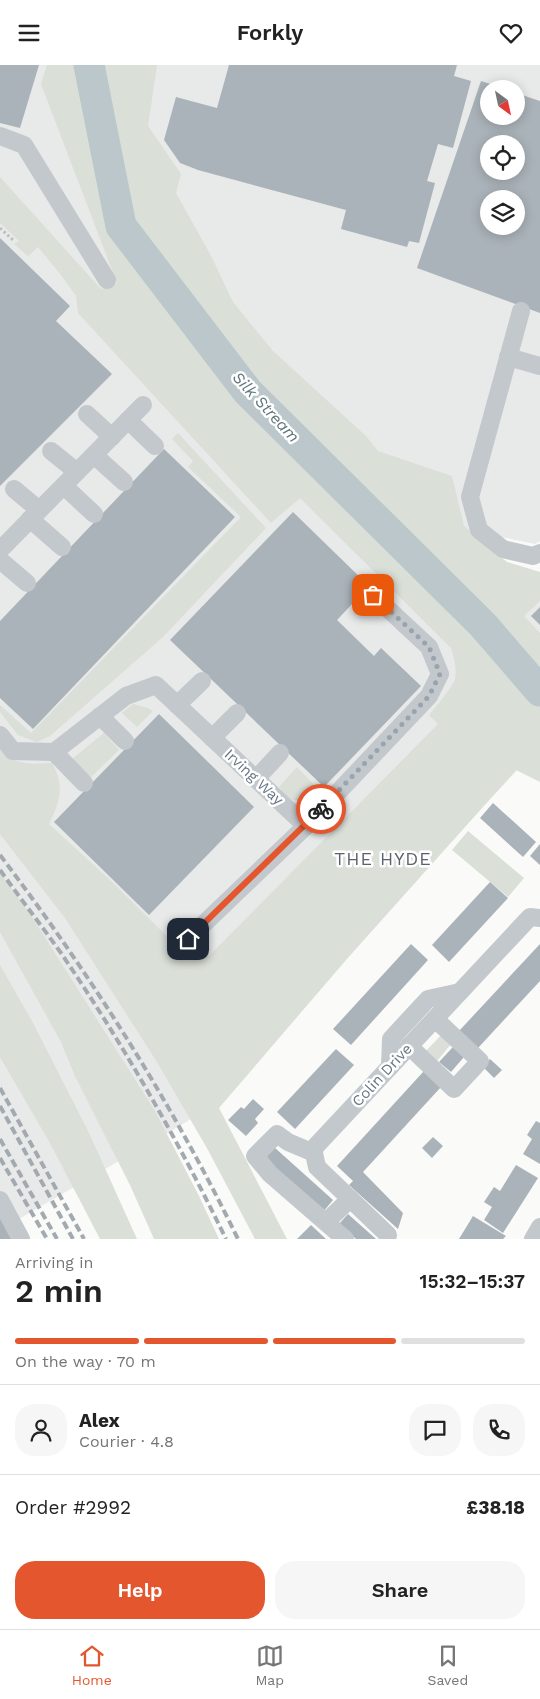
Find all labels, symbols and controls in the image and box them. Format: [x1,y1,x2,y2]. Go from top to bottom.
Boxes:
icon: menu [15,19,43,47]
icon: heart [497,19,525,47]
text: Forkly [237,20,303,45]
north arrow [480,80,525,125]
map controls [480,80,525,235]
button: locate [480,135,525,180]
button: layers [480,190,525,235]
water label: Silk Stream [229,368,303,446]
pin [352,574,394,616]
icon: bag [359,581,387,609]
street label: Irving Way [221,745,287,809]
courier [296,784,346,834]
icon: bike [307,795,335,823]
district label: THE HYDE [334,848,432,869]
pin [167,918,209,960]
icon: home [174,925,202,953]
street label: Colin Drive [348,1040,416,1110]
text: Arriving in [15,1253,93,1272]
text: 15:32–15:37 [420,1270,525,1293]
text: 2 min [15,1272,103,1310]
text: On the way · 70 m [15,1352,156,1371]
button: person [15,1404,67,1456]
button: chat [409,1404,461,1456]
button: phone [473,1404,525,1456]
text: Alex [79,1409,120,1432]
text: Courier · 4.8 [79,1432,174,1451]
text: Order #2992 [15,1496,131,1519]
text: £38.18 [466,1496,525,1519]
button: Help [15,1561,265,1619]
button: Share [275,1561,525,1619]
tab: Home [72,1642,112,1688]
tab: Map [255,1642,284,1688]
tab: Saved [428,1642,468,1688]

